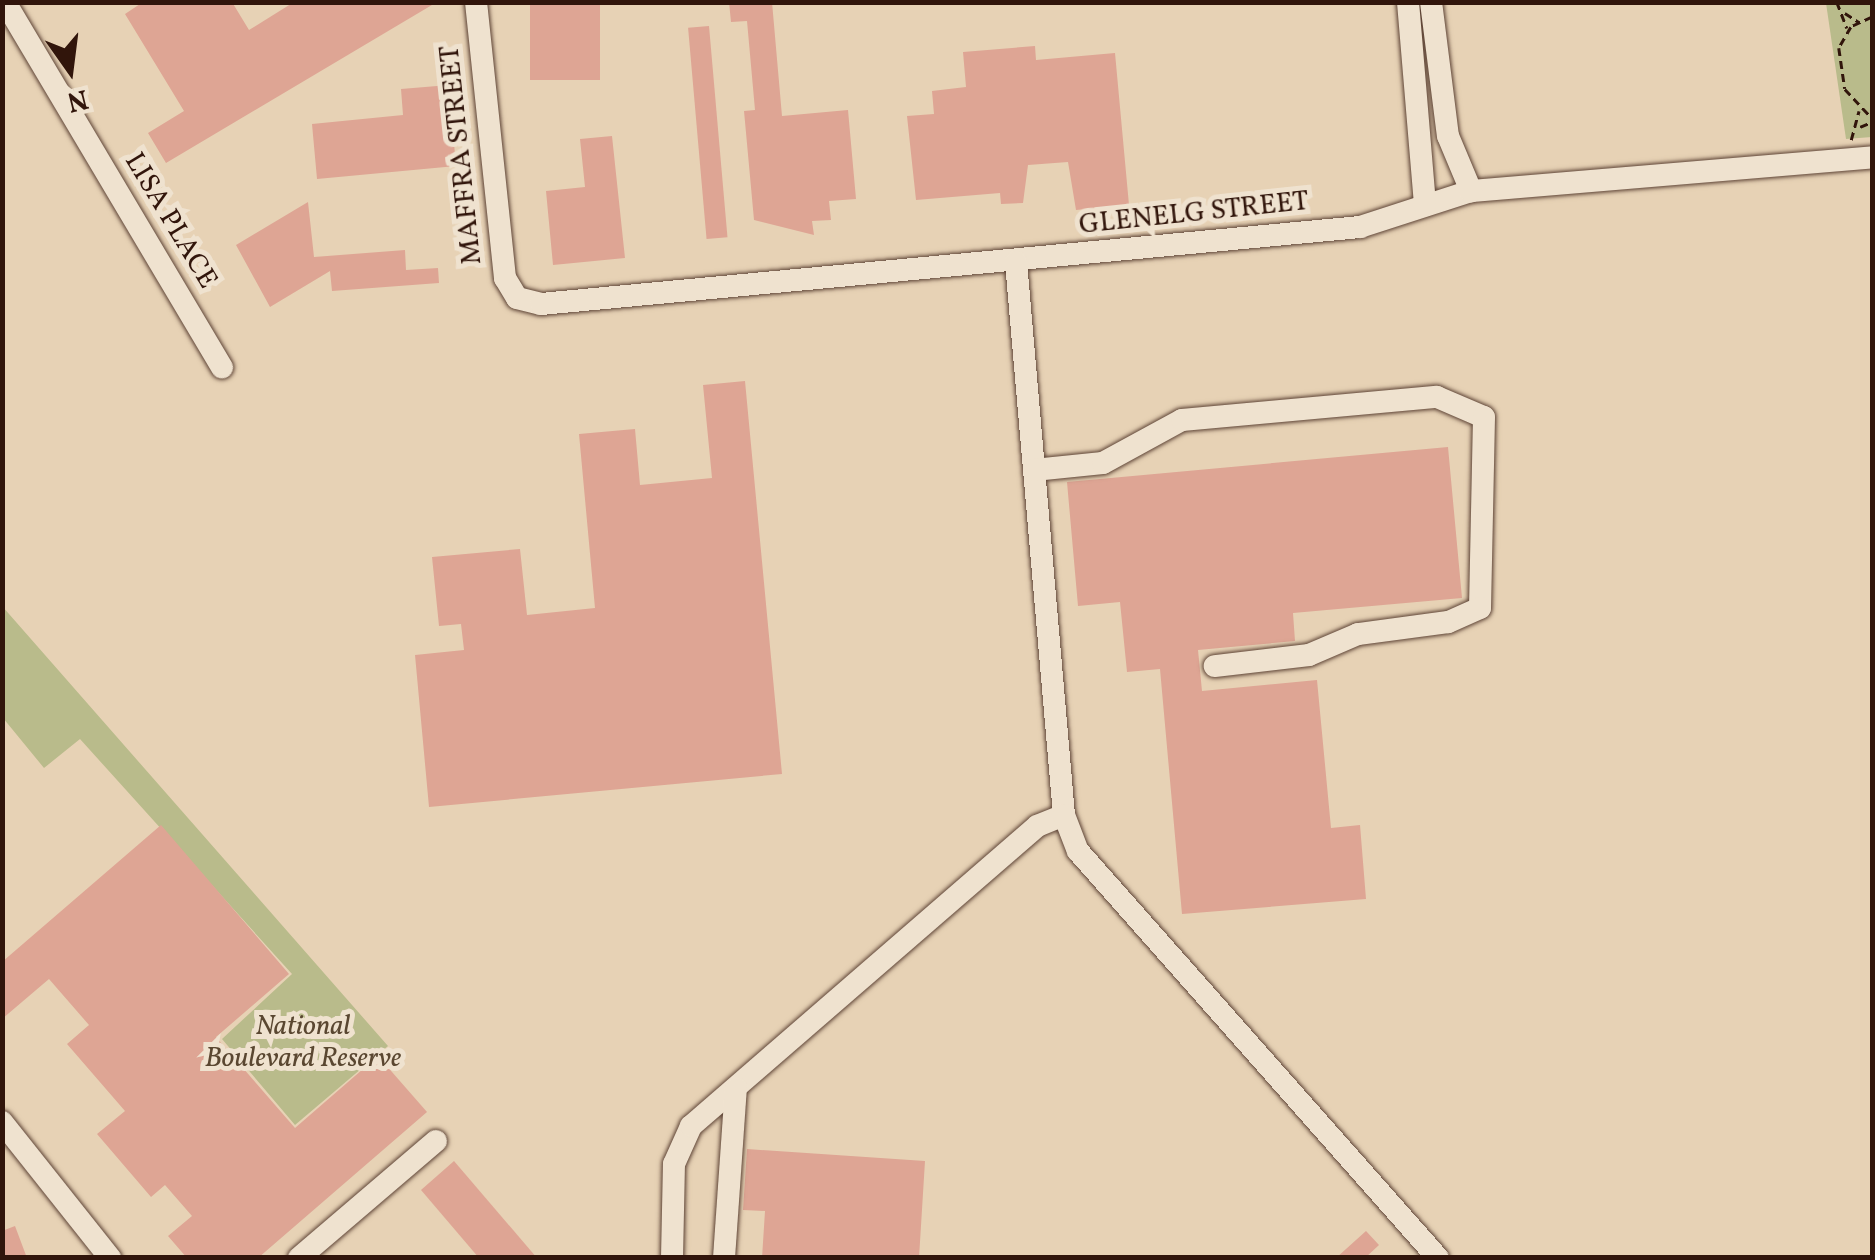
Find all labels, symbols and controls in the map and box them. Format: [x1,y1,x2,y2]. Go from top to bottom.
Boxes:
north arrow [20,20,120,120]
street label: MAFFRA STREET [434,44,490,266]
text: N [63,78,92,121]
street label: LISA PLACE [116,147,224,295]
street label: GLENELG STREET [1077,185,1311,243]
park label: National Boulevard Reserve [205,1010,401,1076]

